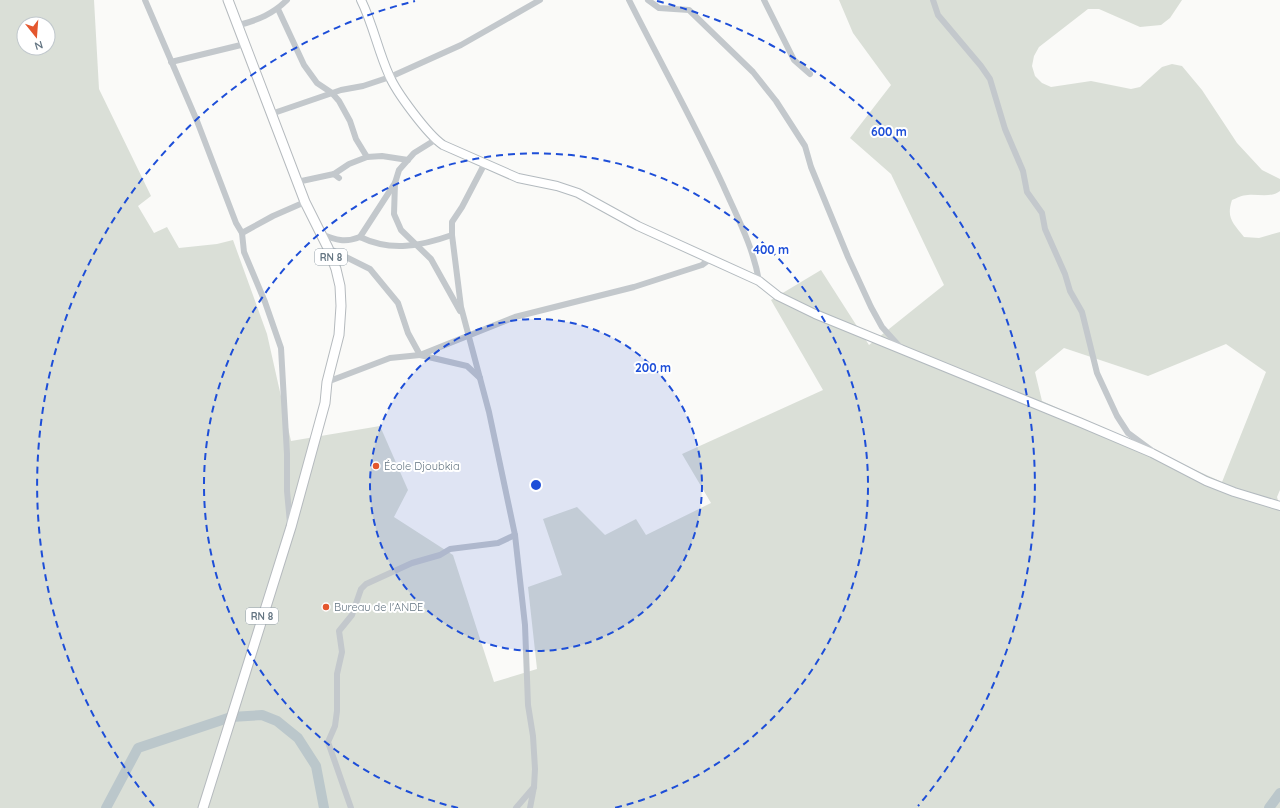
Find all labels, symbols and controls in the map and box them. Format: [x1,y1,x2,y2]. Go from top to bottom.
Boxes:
north arrow [16,16,56,56]
text: N [33,38,45,53]
text: 600 m [871,124,907,139]
text: 400 m [753,242,789,257]
road number: RN 8 [315,249,347,265]
text: 200 m [635,360,671,375]
place label: École Djoubkia [384,459,460,473]
marker: École Djoubkia [371,461,381,471]
centre of rings [529,478,543,492]
place label: Bureau de l'ANDE [334,600,423,614]
marker: Bureau de l'ANDE [321,602,331,612]
road number: RN 8 [246,608,278,624]

